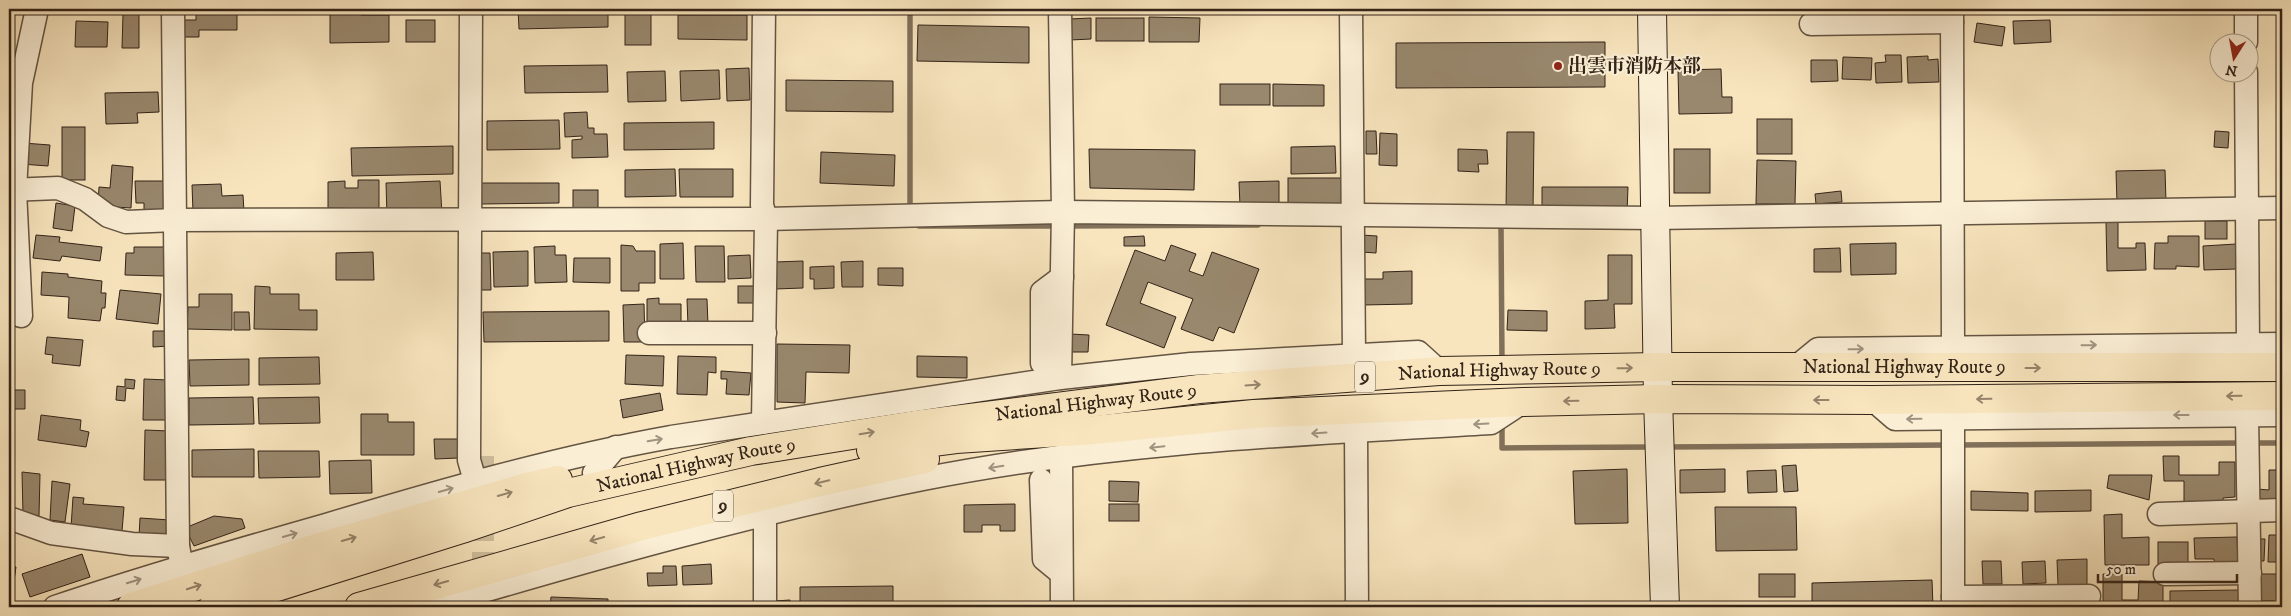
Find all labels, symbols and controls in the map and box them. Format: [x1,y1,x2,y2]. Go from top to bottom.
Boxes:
north arrow [2208,32,2258,82]
place label: 出雲市消防本部 [1568,55,1701,78]
marker: 出雲市消防本部 [1552,60,1564,72]
text: N [2224,60,2239,80]
one-way arrow [2080,340,2096,350]
one-way arrow [1848,344,1864,354]
street label: National Highway Route 9 [1803,356,2006,379]
street label: National Highway Route 9 [1397,357,1601,386]
road number: 9 [1355,362,1375,392]
one-way arrow [1617,363,1633,373]
one-way arrow [2024,363,2041,373]
street label: National Highway Route 9 [994,378,1198,426]
one-way arrow [1245,380,1261,389]
one-way arrow [2226,391,2242,401]
one-way arrow [1976,394,1992,403]
one-way arrow [1813,395,1830,405]
one-way arrow [1563,396,1580,406]
one-way arrow [2173,410,2190,420]
one-way arrow [1906,414,1922,424]
one-way arrow [1473,419,1489,428]
one-way arrow [858,427,874,437]
one-way arrow [1311,429,1327,438]
street label: National Highway Route 9 [594,433,797,498]
one-way arrow [647,435,663,444]
one-way arrow [1149,442,1165,452]
one-way arrow [988,462,1004,472]
one-way arrow [815,478,831,487]
one-way arrow [438,484,454,494]
one-way arrow [497,488,513,498]
road number: 9 [713,491,733,522]
one-way arrow [282,530,298,540]
one-way arrow [340,533,356,543]
one-way arrow [589,534,605,544]
scale bar [2098,551,2237,583]
text: 50 m [2106,560,2136,579]
one-way arrow [126,576,142,586]
one-way arrow [433,579,449,589]
one-way arrow [185,582,201,591]

